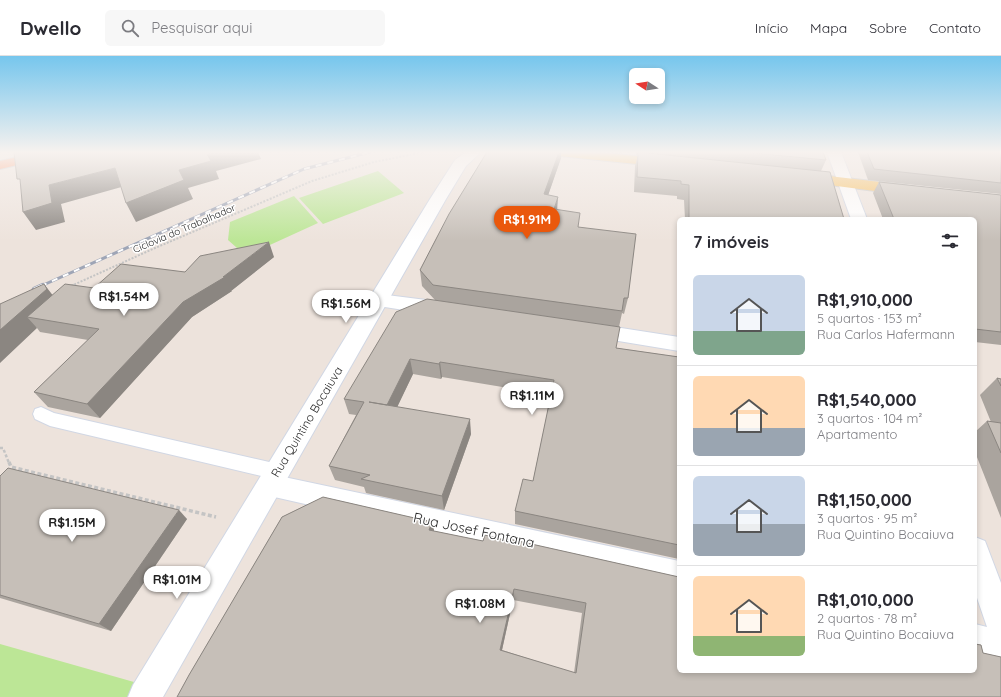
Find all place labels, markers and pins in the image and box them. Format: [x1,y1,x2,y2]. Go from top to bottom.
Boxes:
pin: R$1.91M [490,206,564,240]
pin: R$1.54M [87,283,161,317]
pin: R$1.56M [309,290,383,324]
pin: R$1.11M [495,382,569,416]
pin: R$1.15M [35,509,109,543]
pin: R$1.01M [140,566,214,600]
pin: R$1.08M [443,590,517,624]

